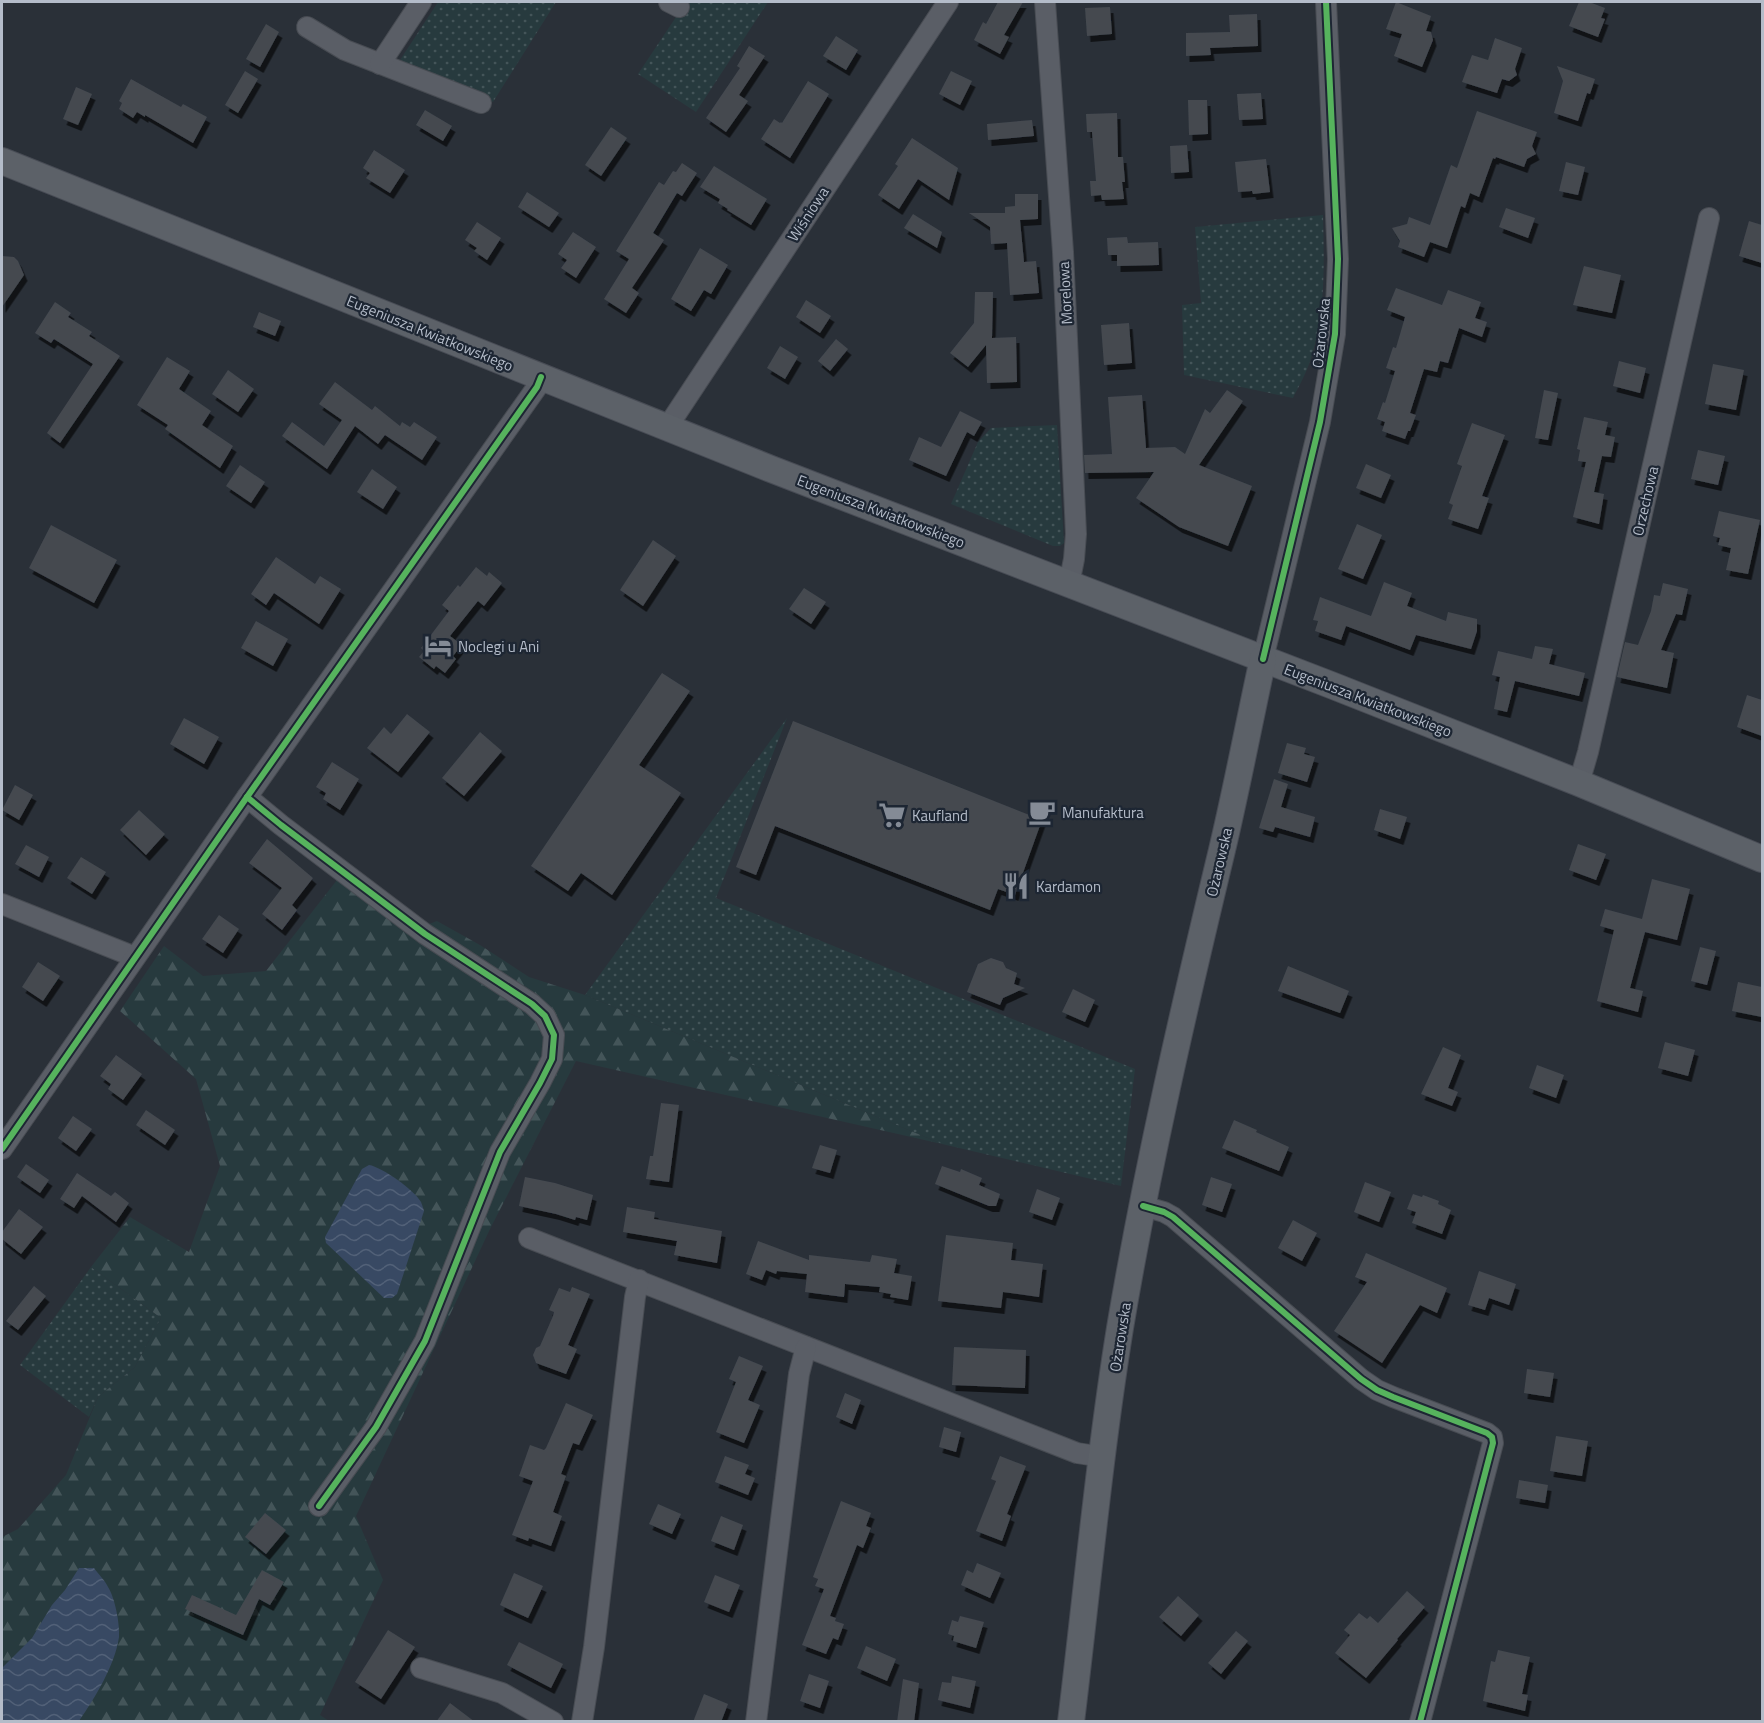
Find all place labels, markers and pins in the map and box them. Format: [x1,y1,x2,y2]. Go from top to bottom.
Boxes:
hotel icon: Noclegi u Ani [423,631,453,661]
place label: Noclegi u Ani [458,635,539,658]
cafe icon: Manufaktura [1027,797,1057,827]
supermarket icon: Kaufland [877,800,907,830]
place label: Manufaktura [1062,801,1144,824]
place label: Kaufland [912,804,968,827]
restaurant icon: Kardamon [1001,871,1031,901]
place label: Kardamon [1036,875,1101,898]

